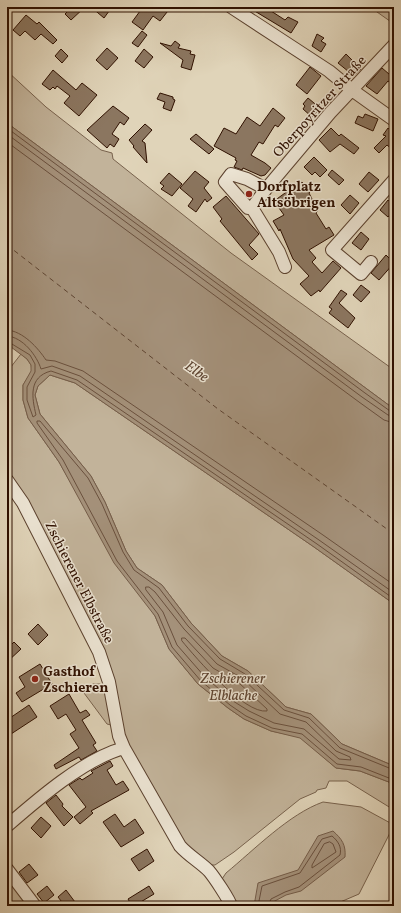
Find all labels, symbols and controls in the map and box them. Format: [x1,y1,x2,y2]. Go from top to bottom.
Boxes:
street label: Oberpoyritzer Straße [269,52,371,162]
place label: Dorfplatz Altsöbrigen [257,178,335,213]
marker: Dorfplatz Altsöbrigen [244,189,254,199]
water label: Elbe [180,357,213,388]
street label: Zschierener Elbstraße [40,518,118,648]
place label: Gasthof Zschieren [43,663,108,698]
water label: Zschierener Elblache [200,669,266,707]
marker: Gasthof Zschieren [30,674,40,684]

